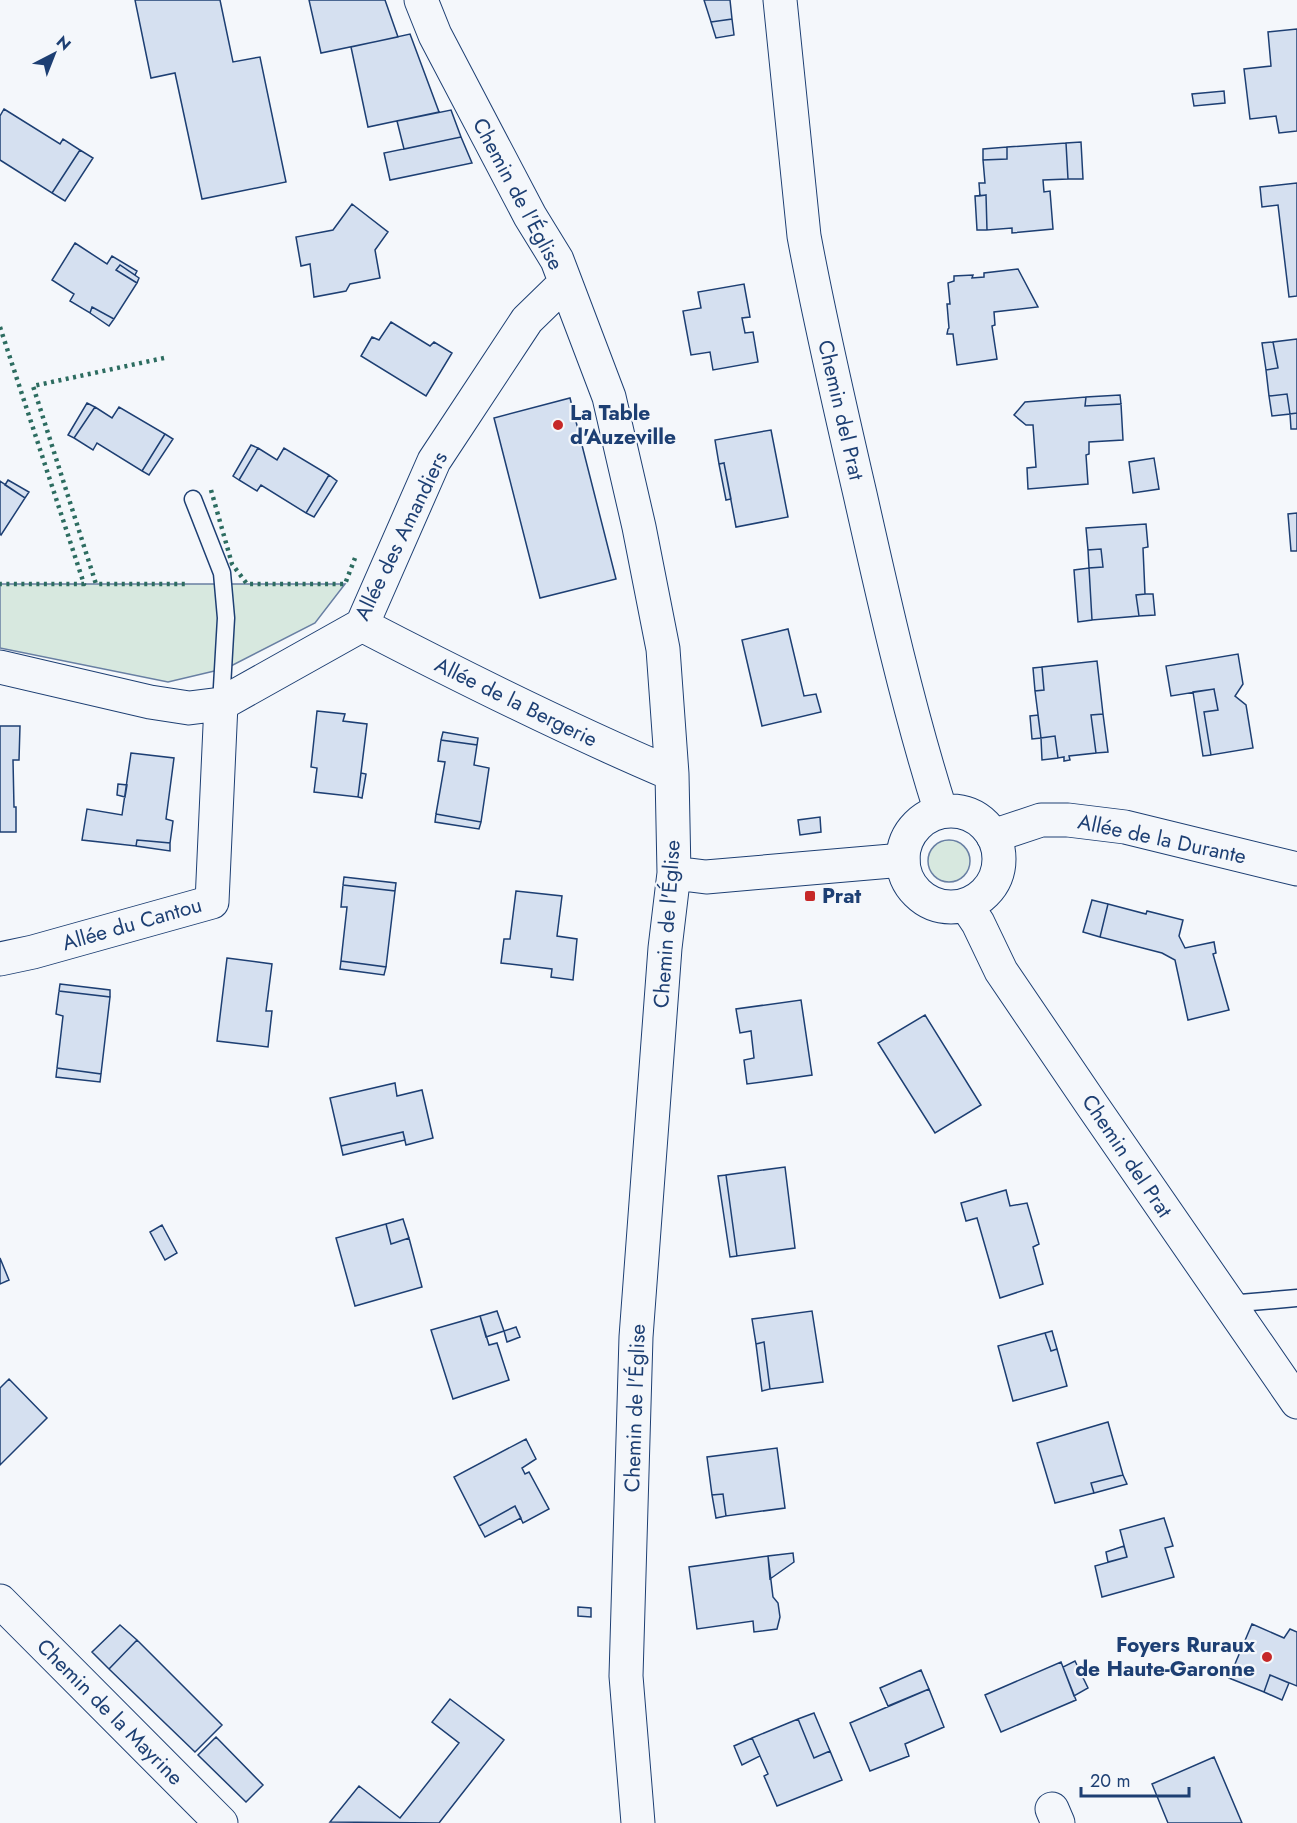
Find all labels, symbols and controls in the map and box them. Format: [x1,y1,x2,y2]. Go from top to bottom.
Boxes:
north arrow [24,24,84,84]
text: N [51,30,76,56]
street label: Chemin de l'Église [465,113,571,276]
street label: Chemin del Prat [810,337,872,483]
place label: La Table d'Auzeville [570,398,676,452]
marker: La Table d'Auzeville [551,418,565,432]
street label: Allée des Amandiers [347,447,455,625]
street label: Allée de la Bergerie [430,650,602,754]
street label: Allée de la Durante [1075,807,1249,872]
street label: Chemin de l'Église [646,839,688,1009]
place label: Prat [822,881,862,911]
marker: Prat [803,889,817,903]
street label: Allée du Cantou [59,890,205,958]
street label: Chemin del Prat [1075,1088,1179,1224]
street label: Chemin de l'Église [617,1323,653,1493]
place label: Foyers Ruraux de Haute-Garonne [1075,1630,1256,1684]
street label: Chemin de la Mayrine [30,1632,190,1792]
marker: Foyers Ruraux de Haute-Garonne [1260,1650,1274,1664]
scale bar [1081,1760,1189,1798]
text: 20 m [1090,1768,1130,1794]

